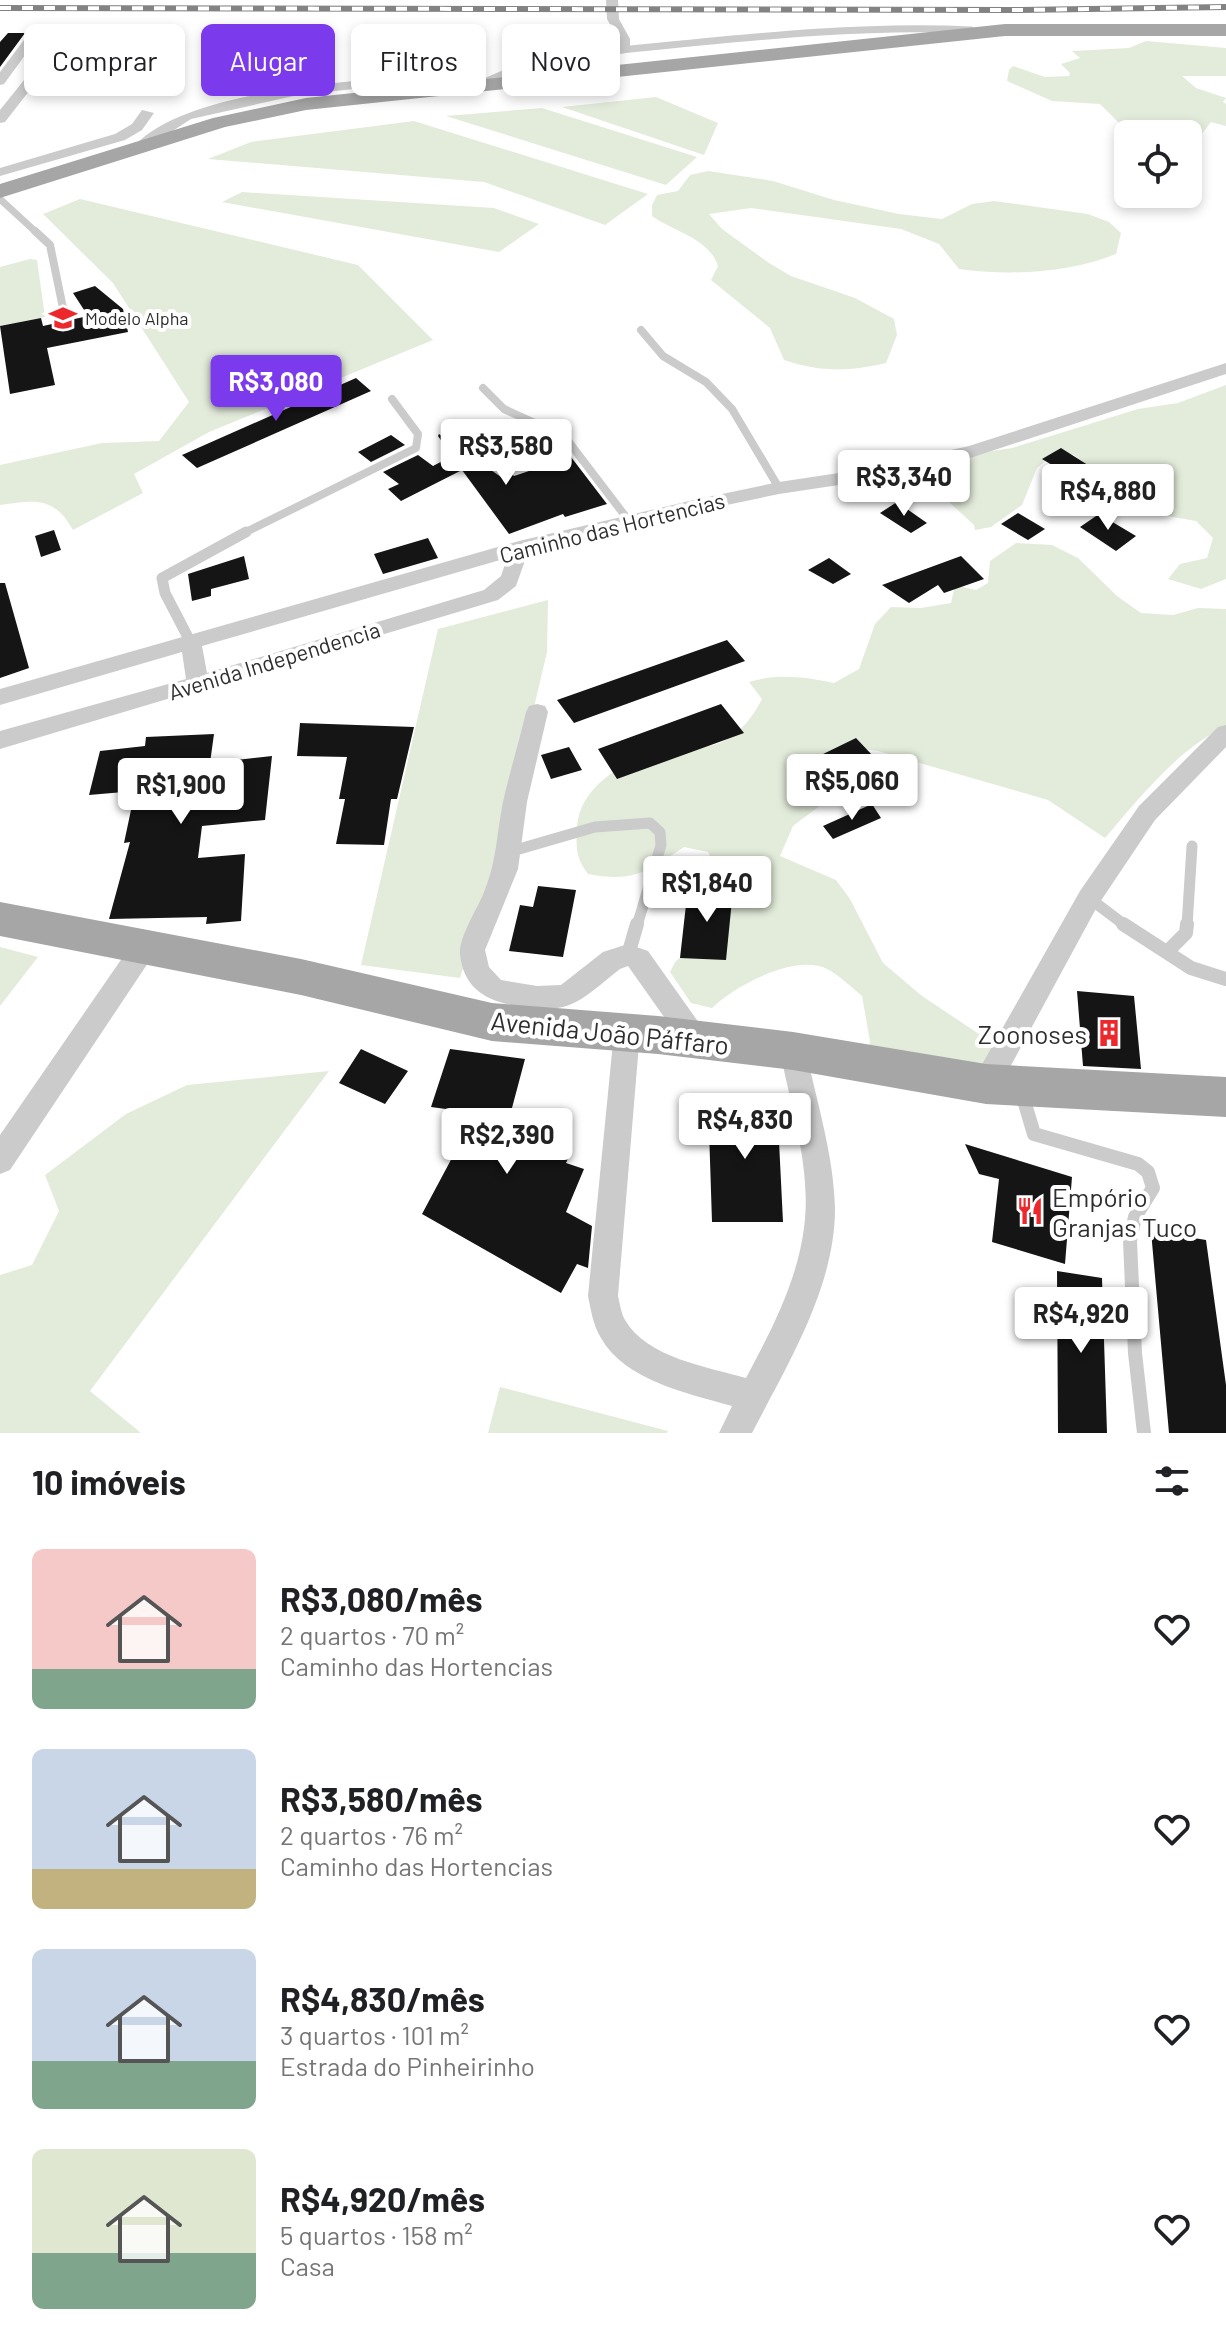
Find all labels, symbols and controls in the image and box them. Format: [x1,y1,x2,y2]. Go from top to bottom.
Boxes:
chip: Comprar [24,24,185,96]
chip: Alugar [201,24,335,96]
chip: Filtros [351,24,486,96]
chip: Novo [502,24,620,96]
map controls [1114,120,1202,208]
button: locate [1114,120,1202,208]
school or university icon: Modelo Alpha [48,303,78,333]
place label: Modelo Alpha [85,307,189,329]
pin: R$3,080 [202,355,350,423]
text: R$3,080 [229,365,323,396]
pin: R$3,580 [432,419,580,487]
text: R$3,580 [459,429,553,460]
pin: R$3,340 [830,450,978,518]
text: R$3,340 [856,460,952,491]
pin: R$4,880 [1034,464,1182,532]
text: R$4,880 [1060,474,1156,505]
street label: Caminho das Hortencias [497,486,727,568]
street label: Avenida Independencia [165,615,383,705]
pin: R$5,060 [778,754,926,822]
pin: R$1,900 [107,758,255,826]
text: R$5,060 [805,764,899,795]
text: R$1,900 [136,768,226,799]
pin: R$1,840 [633,856,781,924]
text: R$1,840 [661,866,753,897]
street label: Avenida João Páffaro [489,1004,731,1060]
place label: Zoonoses [978,1018,1087,1049]
building icon: Zoonoses [1094,1018,1124,1048]
pin: R$4,830 [671,1093,819,1161]
text: R$4,830 [697,1103,793,1134]
pin: R$2,390 [433,1108,581,1176]
text: R$2,390 [460,1118,554,1149]
place label: Empório Granjas Tuco [1052,1181,1197,1242]
restaurant icon: Empório Granjas Tuco [1015,1196,1045,1226]
pin: R$4,920 [1007,1287,1155,1355]
text: R$4,920 [1033,1297,1129,1328]
icon: filters [1150,1459,1194,1503]
text: 10 imóveis [32,1461,186,1502]
text: R$3,080/mês [280,1578,483,1619]
icon: home [96,1581,192,1677]
icon: heart [1150,1607,1194,1651]
text: 2 quartos · 70 m² [280,1619,464,1650]
text: Caminho das Hortencias [280,1650,553,1681]
text: R$3,580/mês [280,1778,483,1819]
icon: home [96,1781,192,1877]
icon: heart [1150,1807,1194,1851]
text: 2 quartos · 76 m² [280,1819,463,1850]
text: Caminho das Hortencias [280,1850,553,1881]
text: R$4,830/mês [280,1978,485,2019]
icon: home [96,1981,192,2077]
icon: heart [1150,2007,1194,2051]
text: 3 quartos · 101 m² [280,2019,469,2050]
text: Estrada do Pinheirinho [280,2050,535,2081]
text: R$4,920/mês [280,2178,485,2219]
icon: home [96,2181,192,2277]
icon: heart [1150,2207,1194,2251]
text: 5 quartos · 158 m² [280,2219,473,2250]
text: Casa [280,2250,335,2281]

